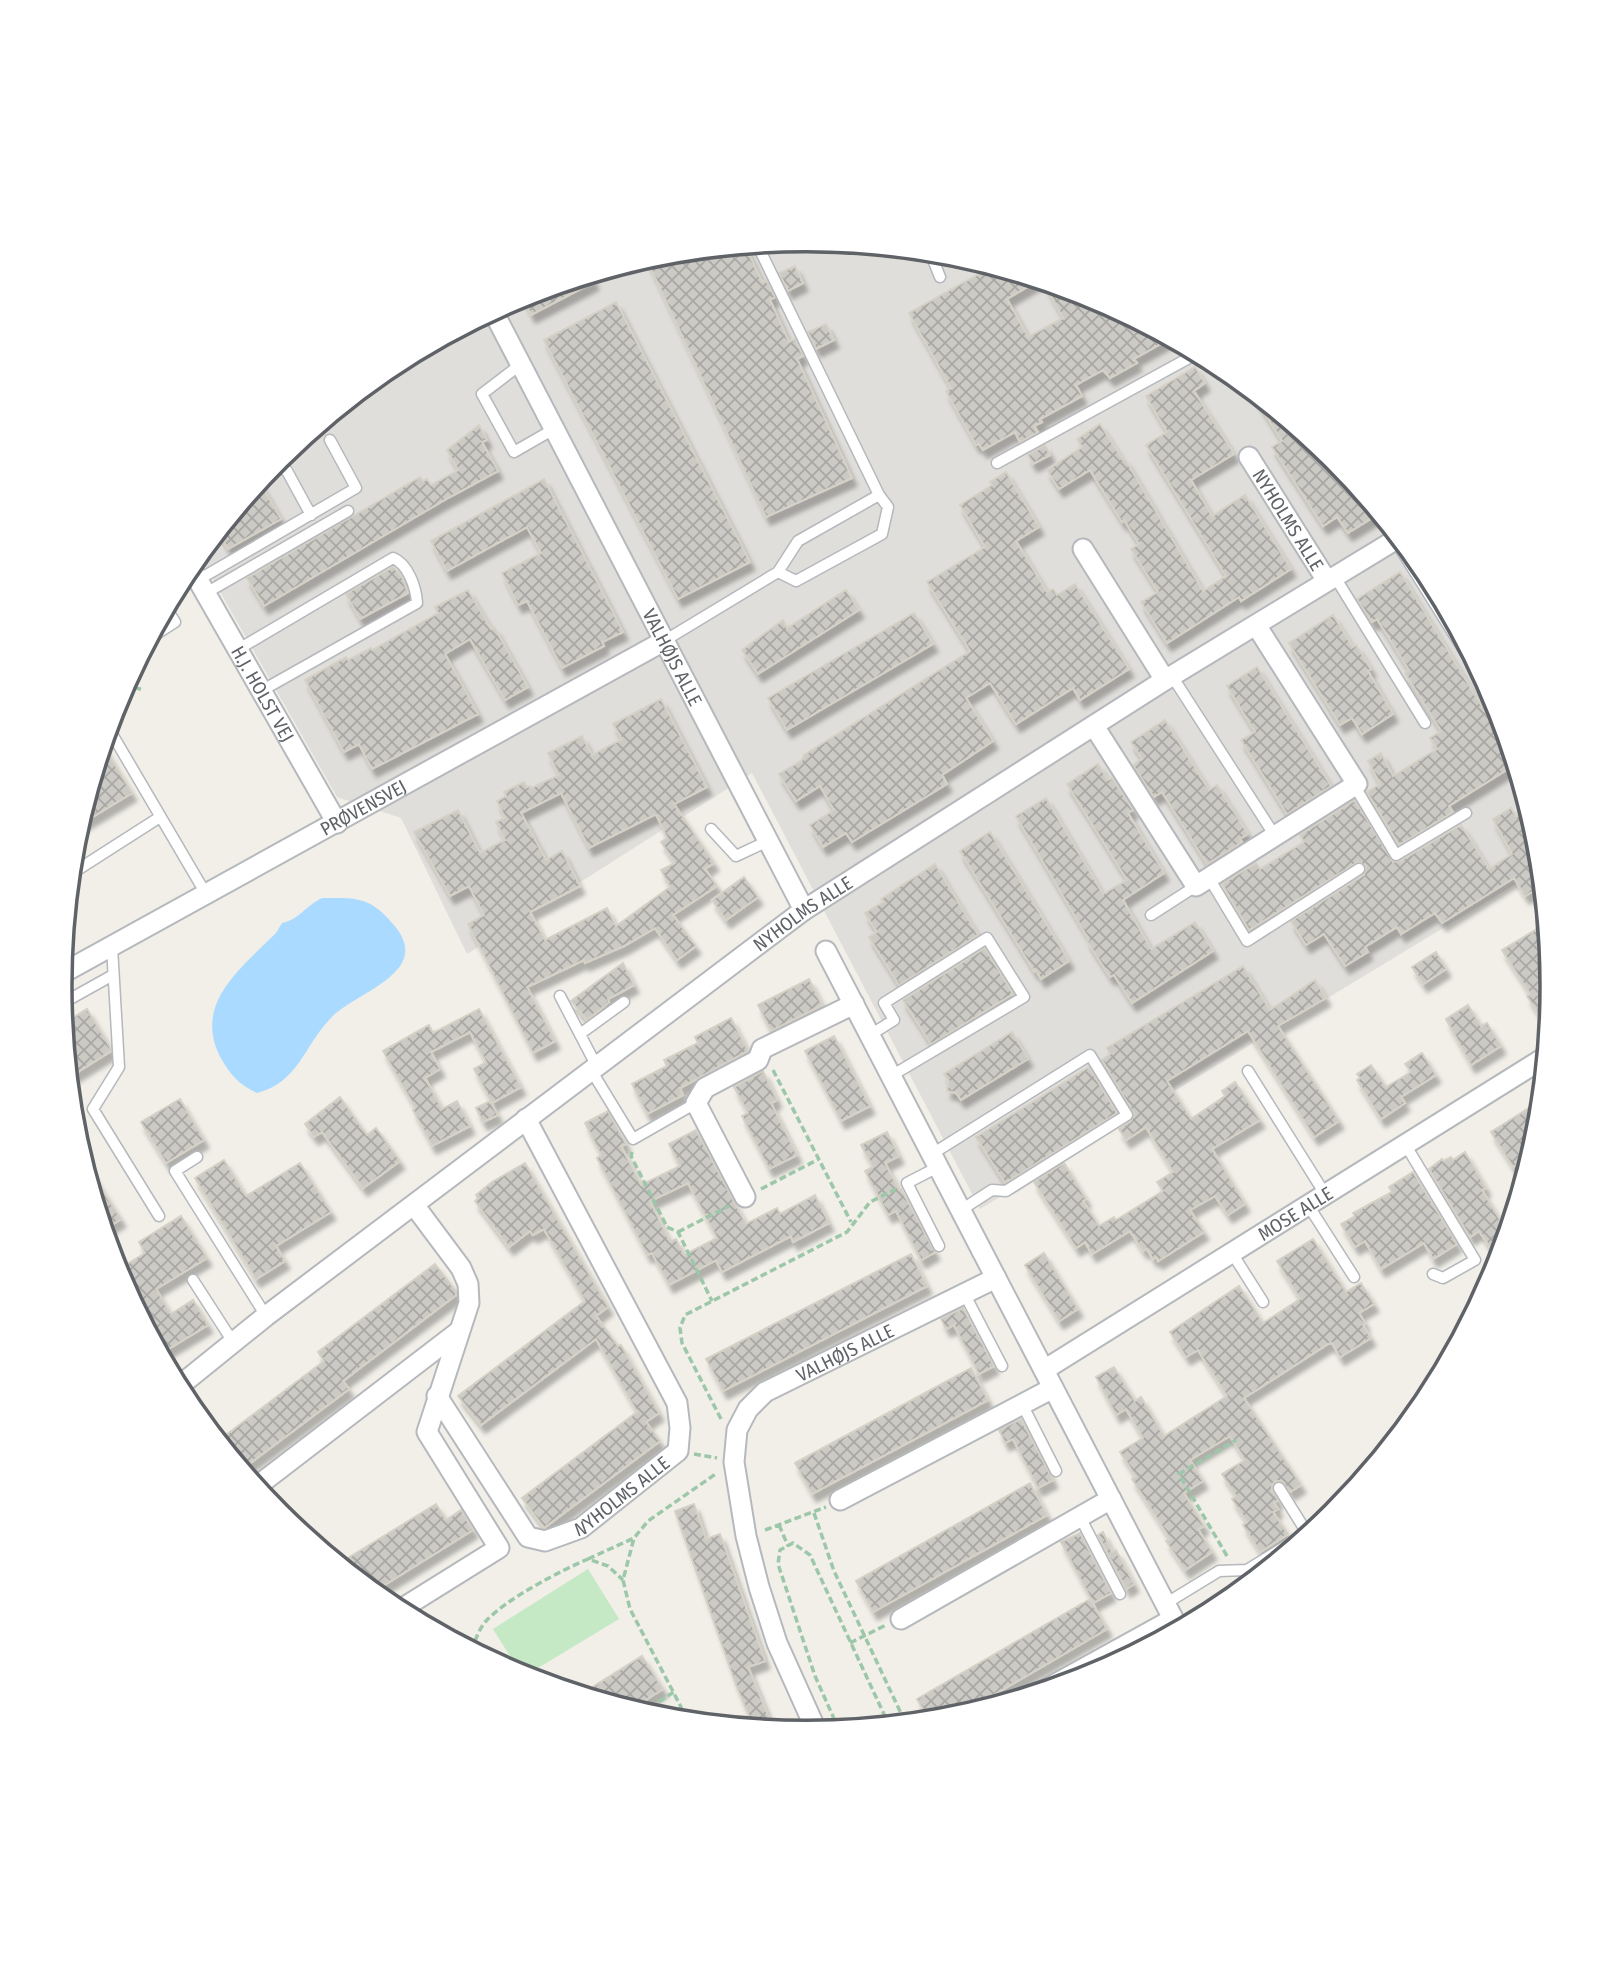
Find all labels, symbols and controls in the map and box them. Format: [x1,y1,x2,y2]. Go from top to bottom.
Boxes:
street label: NYHOLMS ALLE [1248,465,1329,575]
street label: VALHØJS ALLE [638,605,707,710]
street label: H.J. HOLST VEJ [226,642,299,746]
street label: PRØVENSVEJ [316,774,410,840]
street label: NYHOLMS ALLE [748,871,856,956]
street label: MOSE ALLE [1253,1181,1337,1245]
street label: VALHØJS ALLE [792,1319,898,1386]
street label: NYHOLMS ALLE [571,1451,674,1541]

